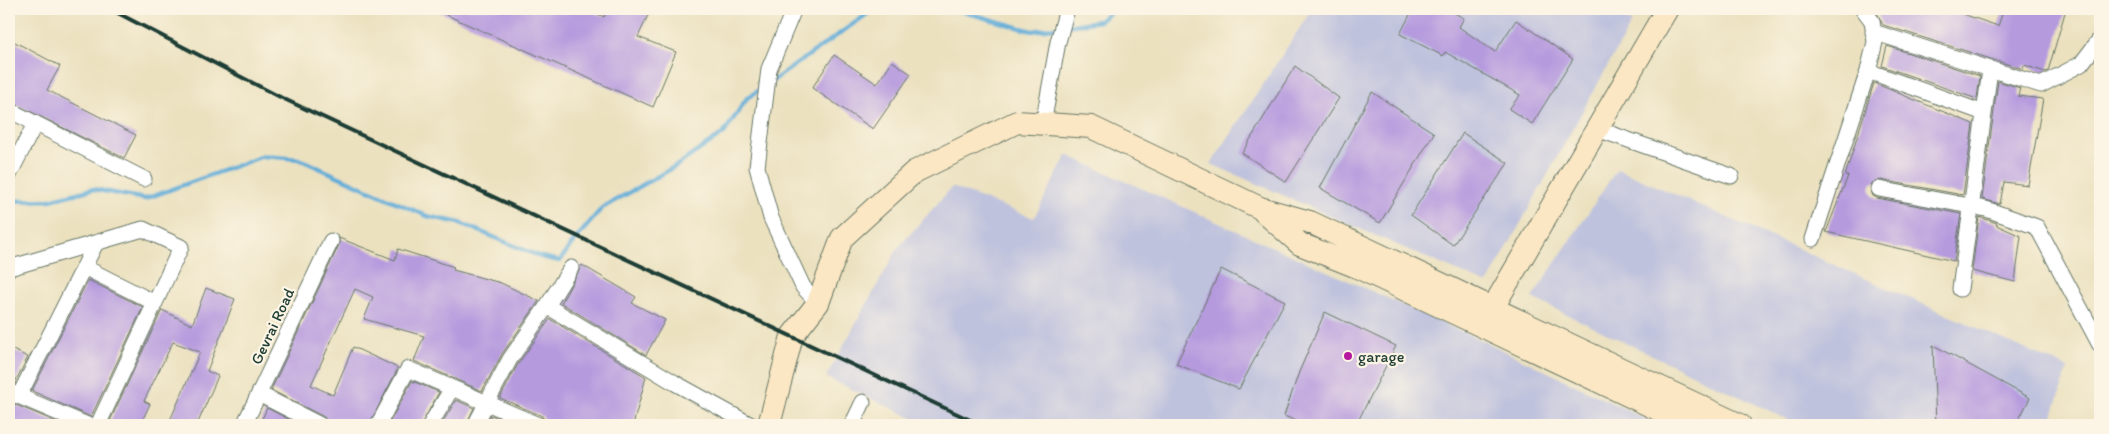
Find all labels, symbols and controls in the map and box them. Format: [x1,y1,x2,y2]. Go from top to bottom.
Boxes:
street label: Gevrai Road [246,285,298,367]
place label: garage [1358,347,1405,366]
marker: garage [1342,350,1354,362]

